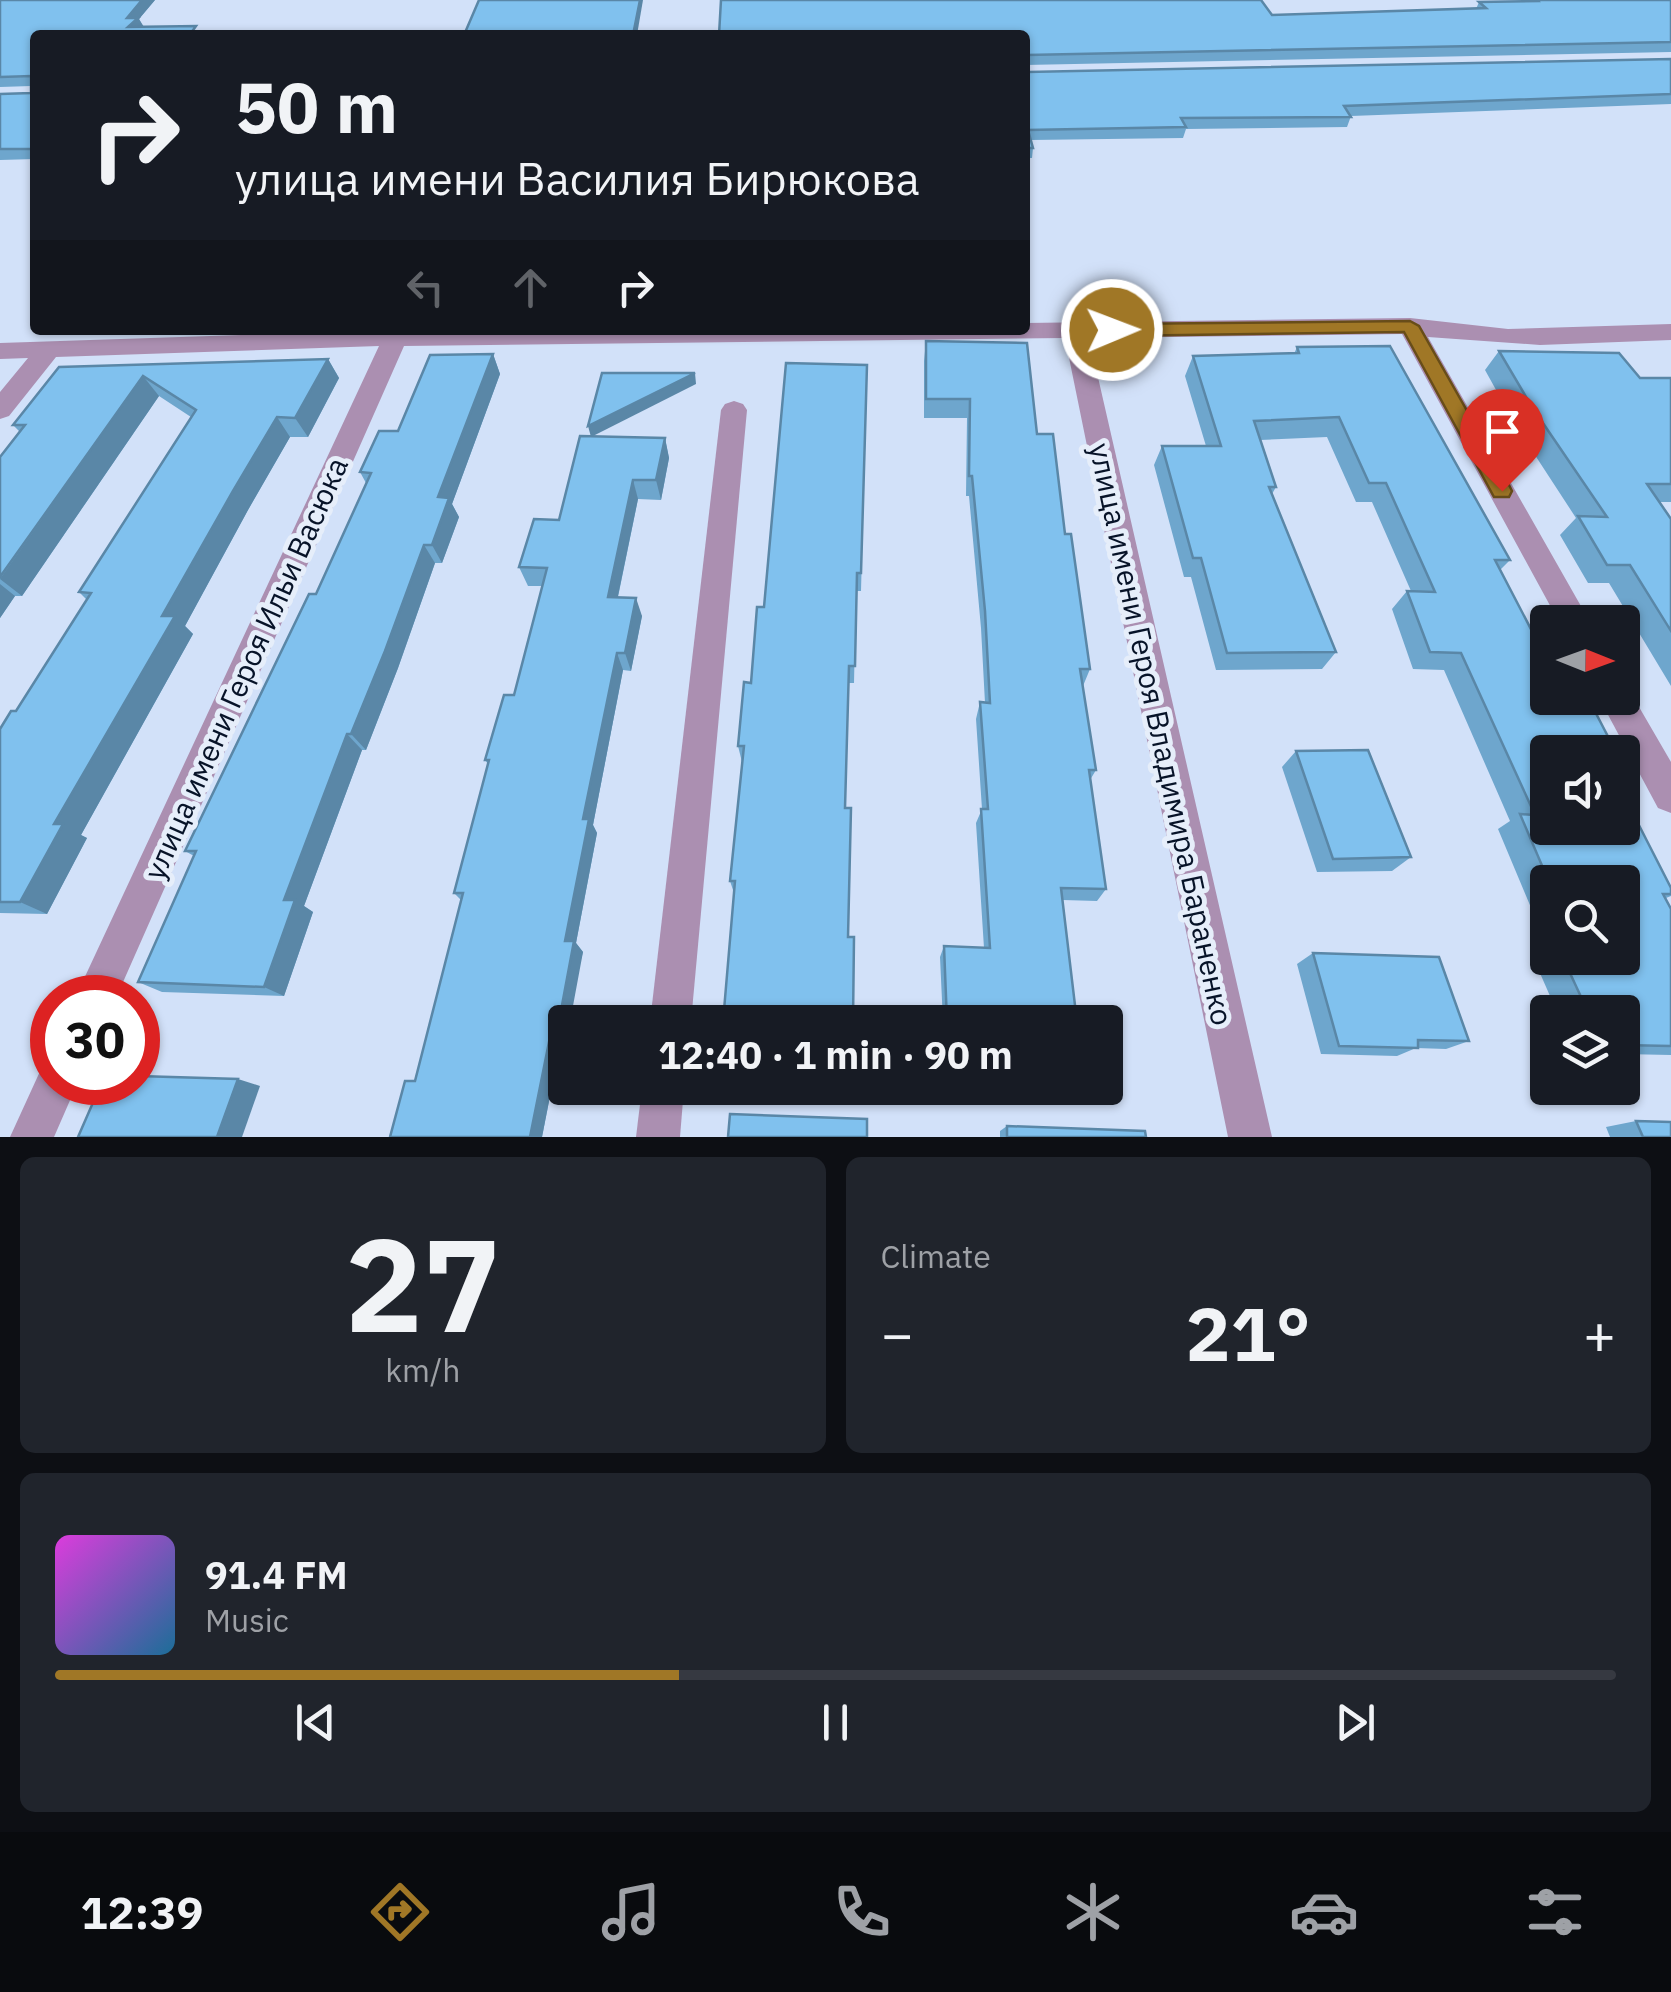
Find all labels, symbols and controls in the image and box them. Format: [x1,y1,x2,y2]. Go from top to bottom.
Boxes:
text: 50 m [235,61,398,152]
icon: right [70,70,200,200]
text: улица имени Василия Бирюкова [235,149,920,207]
icon: left [398,260,453,315]
icon: ahead [503,260,558,315]
icon: right [608,260,663,315]
position arrow [1060,278,1164,382]
pin [1460,389,1545,492]
icon: arrive [1475,404,1530,459]
street label: улица имени Героя Владимира Бараненко [1081,439,1243,1029]
street label: улица имени Героя Ильи Васюка [134,451,356,885]
north arrow [1530,605,1640,715]
map controls [1530,605,1640,1105]
button: sound [1530,735,1640,845]
button: search [1530,865,1640,975]
speed limit sign: 30 [30,975,160,1105]
button: layers [1530,995,1640,1105]
text: 12:40 · 1 min · 90 m [658,1030,1013,1079]
text: 27 [345,1199,501,1368]
text: Climate [881,1235,991,1277]
text: 21° [1186,1284,1311,1382]
text: − [881,1298,914,1369]
text: + [1583,1298,1616,1369]
text: km/h [385,1349,460,1391]
text: 91.4 FM [205,1550,348,1599]
text: Music [205,1599,289,1641]
icon: previous [288,1695,343,1750]
icon: pause [808,1695,863,1750]
icon: next [1328,1695,1383,1750]
icon: directions [365,1877,435,1947]
icon: music [596,1877,666,1947]
icon: phone [827,1877,897,1947]
icon: climate [1058,1877,1128,1947]
icon: car [1289,1877,1359,1947]
icon: filters [1520,1877,1590,1947]
text: 12:39 [81,1883,203,1941]

